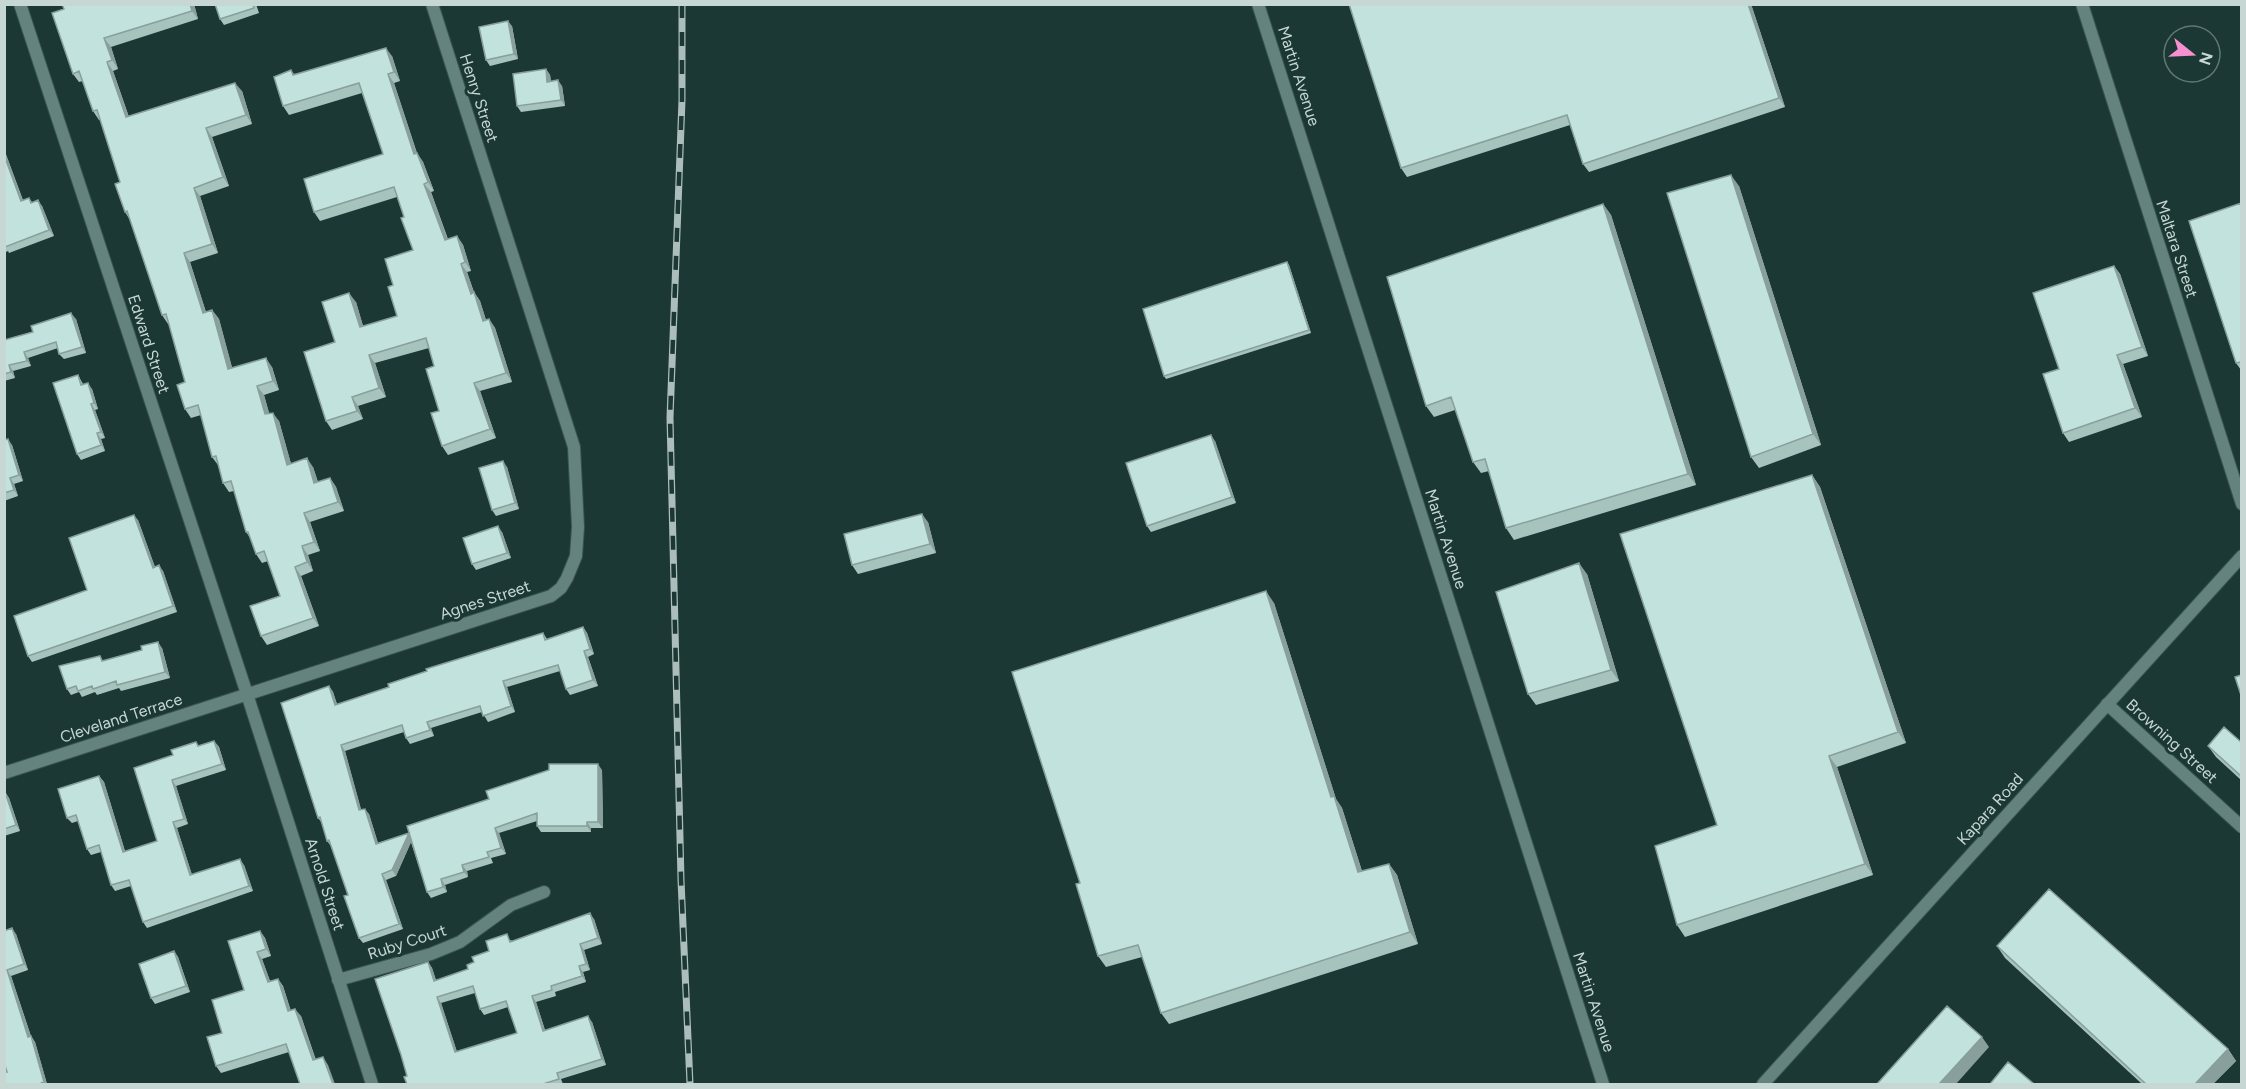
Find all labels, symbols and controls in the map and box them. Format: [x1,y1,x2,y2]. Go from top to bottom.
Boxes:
street label: Martin Avenue [1274,24,1324,129]
north arrow [2162,24,2222,84]
text: N [2195,50,2217,67]
street label: Henry Street [456,51,502,145]
street label: Maltara Street [2152,198,2202,300]
street label: Edward Street [124,292,174,396]
street label: Martin Avenue [1421,487,1471,592]
street label: Agnes Street [437,576,533,624]
street label: Cleveland Terrace [58,689,185,747]
street label: Browning Street [2122,695,2222,787]
street label: Kapara Road [1953,769,2027,849]
street label: Arnold Street [301,835,349,933]
street label: Ruby Court [365,920,449,964]
street label: Martin Avenue [1569,950,1619,1055]

